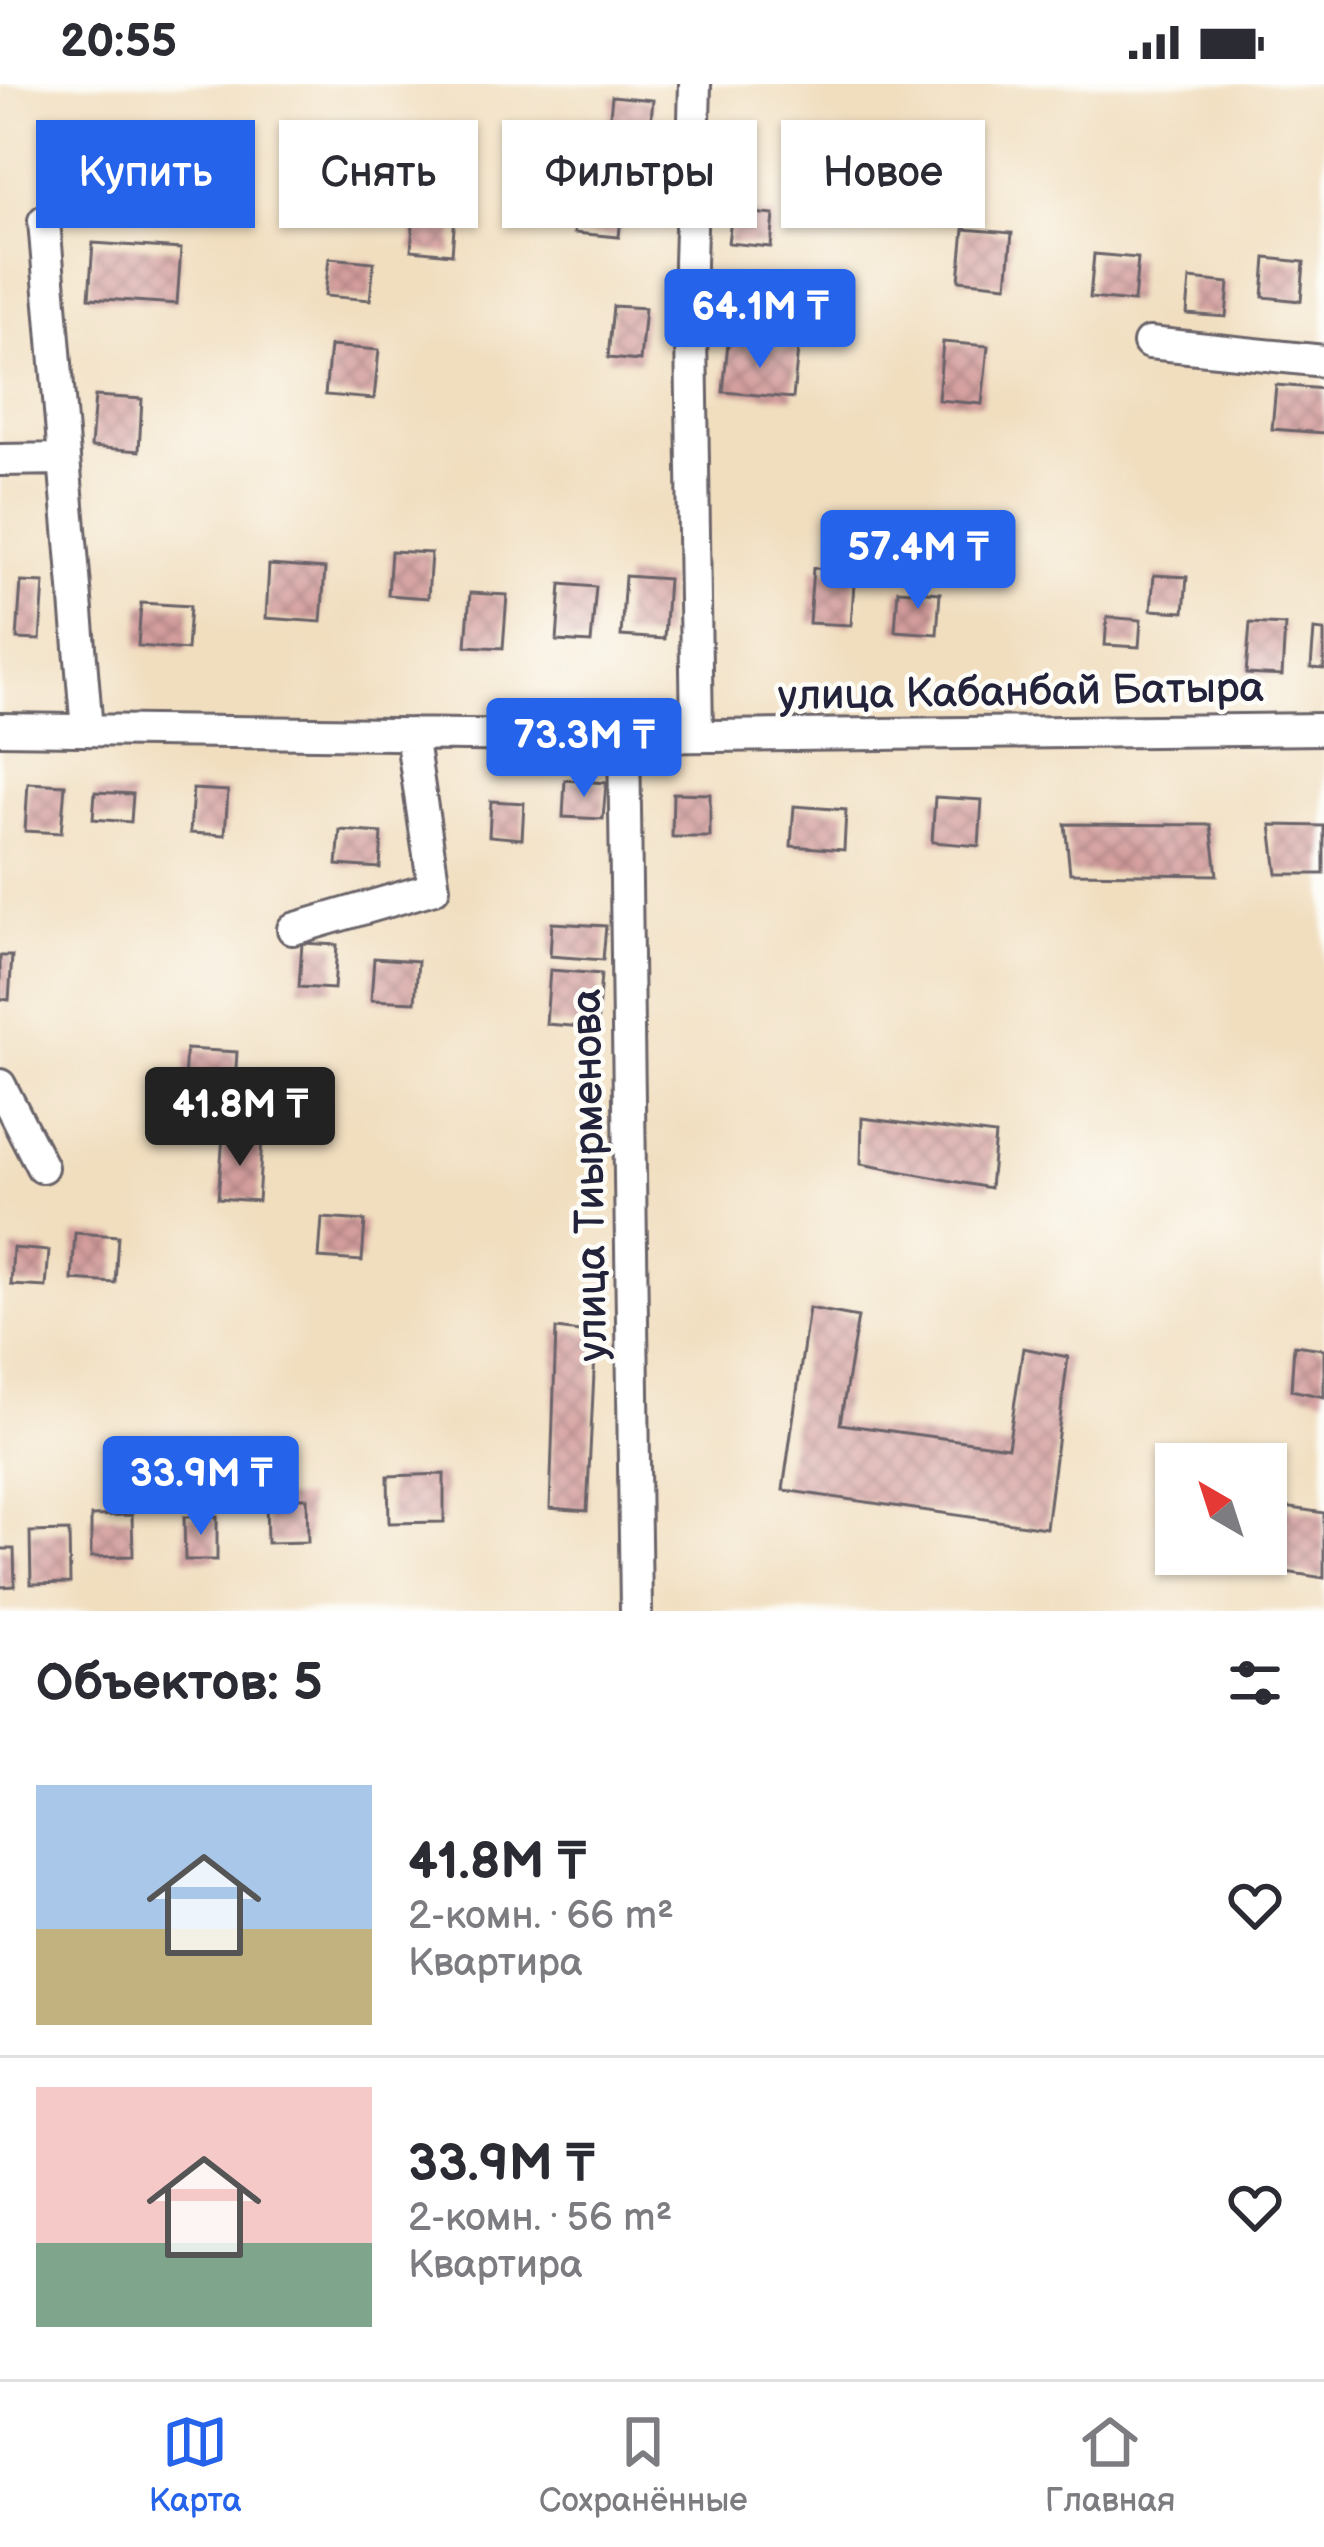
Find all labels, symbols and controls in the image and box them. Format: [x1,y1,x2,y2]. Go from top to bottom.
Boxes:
text: 20:55 [60,15,177,70]
chip: Купить [36,120,255,228]
chip: Снять [279,120,478,228]
chip: Фильтры [502,120,757,228]
chip: Новое [781,120,985,228]
pin: 64.1M ₸ [649,269,871,371]
text: 64.1M ₸ [691,284,829,331]
pin: 57.4M ₸ [807,510,1029,612]
text: 57.4M ₸ [847,525,989,572]
street label: улица Кабанбай Батыра [777,663,1265,722]
pin: 73.3M ₸ [473,698,695,800]
text: 73.3M ₸ [513,713,655,760]
street label: улица Тиырменова [562,988,619,1362]
pin: 41.8M ₸ [129,1067,351,1169]
text: 41.8M ₸ [172,1082,308,1129]
pin: 33.9M ₸ [90,1436,312,1538]
north arrow [1155,1443,1287,1575]
map controls [1155,1443,1287,1575]
text: 33.9M ₸ [130,1451,272,1498]
icon: filters [1222,1650,1288,1716]
text: Объектов: 5 [36,1653,323,1714]
text: 41.8M ₸ [408,1832,586,1893]
icon: home [132,1833,276,1977]
icon: heart [1222,1872,1288,1938]
text: 2-комн. · 66 m² [408,1893,674,1940]
text: Квартира [408,1940,583,1987]
text: 33.9M ₸ [408,2134,594,2195]
icon: home [132,2135,276,2279]
icon: heart [1222,2174,1288,2240]
text: 2-комн. · 56 m² [408,2195,672,2242]
text: Квартира [408,2242,583,2289]
tab: Карта [149,2409,242,2521]
tab: Сохранённые [539,2409,748,2521]
tab: Главная [1045,2409,1175,2521]

